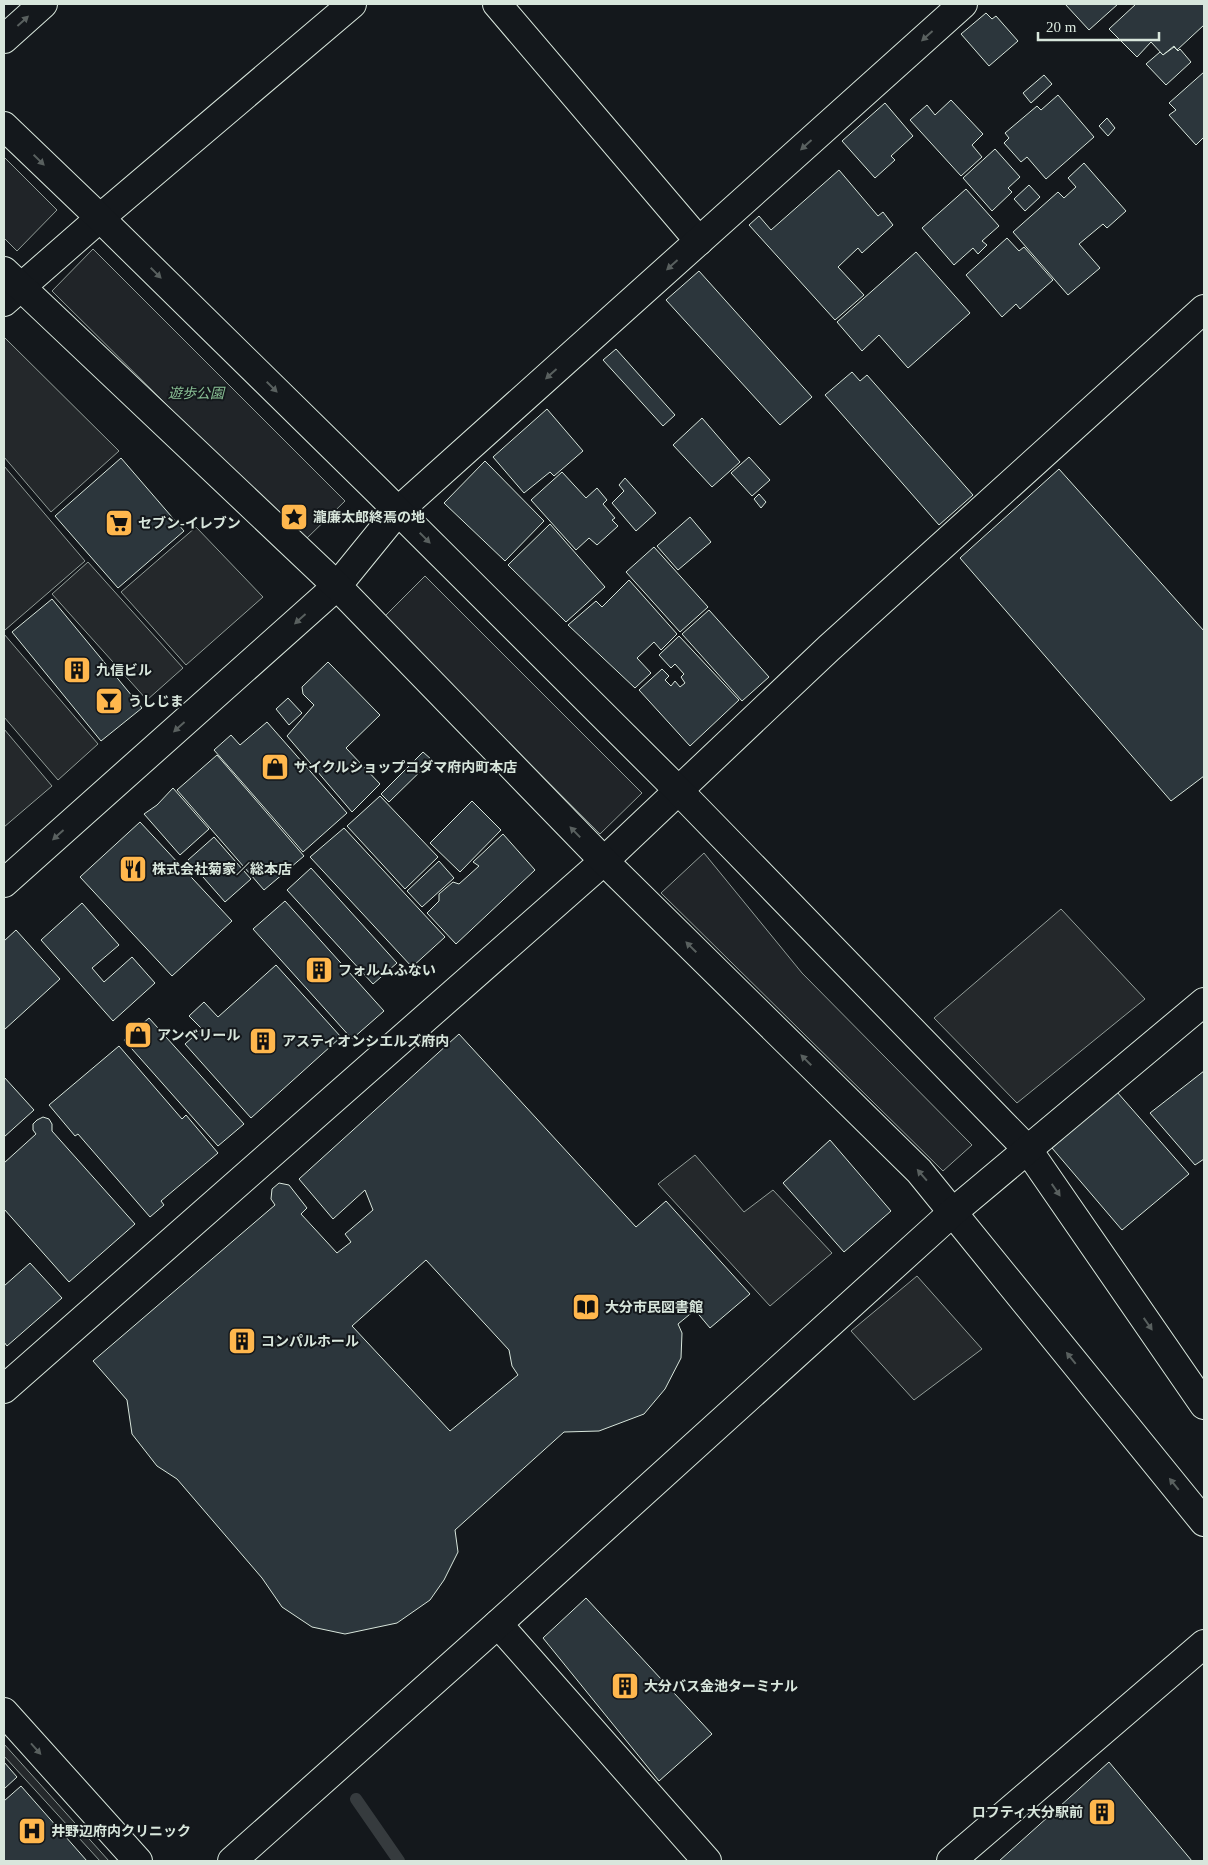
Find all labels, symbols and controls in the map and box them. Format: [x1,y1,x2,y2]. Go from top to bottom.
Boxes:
scale bar [1038,10,1159,42]
one-way arrow [17,15,29,27]
text: 20 m [1046,19,1077,35]
one-way arrow [921,30,933,42]
one-way arrow [801,139,813,151]
one-way arrow [33,154,45,166]
one-way arrow [667,259,679,271]
one-way arrow [150,267,162,279]
one-way arrow [545,368,558,379]
one-way arrow [265,381,277,393]
park label: 遊歩公園 [168,386,226,401]
place icon: 瀧廉太郎終焉の地 [279,502,309,532]
supermarket icon: セブン-イレブン [104,508,134,538]
place label: 瀧廉太郎終焉の地 [313,510,425,525]
place label: セブン-イレブン [138,515,241,531]
one-way arrow [418,532,430,544]
one-way arrow [295,613,307,625]
building icon: 九信ビル [62,655,92,685]
place label: 九信ビル [96,663,152,678]
bar icon: うしじま [94,686,124,716]
place label: うしじま [128,694,184,709]
one-way arrow [173,721,185,733]
shop icon: サイクルショップコダマ府内町本店 [260,752,290,782]
place label: サイクルショップコダマ府内町本店 [294,759,517,775]
one-way arrow [570,826,582,838]
one-way arrow [52,829,64,841]
restaurant icon: 株式会社菊家／総本店 [118,854,148,884]
place label: 株式会社菊家／総本店 [152,861,292,877]
one-way arrow [685,941,697,953]
building icon: フォルムふない [304,955,334,985]
place label: フォルムふない [338,963,436,978]
shop icon: アンベリール [123,1020,153,1050]
building icon: アスティオンシエルズ府内 [248,1026,278,1056]
place label: アンベリール [157,1028,240,1043]
place label: アスティオンシエルズ府内 [282,1033,449,1049]
one-way arrow [801,1055,813,1067]
one-way arrow [916,1169,928,1181]
one-way arrow [1051,1183,1061,1197]
library icon: 大分市民図書館 [571,1292,601,1322]
place label: 大分市民図書館 [605,1300,703,1315]
one-way arrow [1143,1317,1153,1330]
building icon: コンパルホール [227,1326,257,1356]
place label: コンパルホール [261,1334,359,1349]
one-way arrow [1066,1352,1077,1365]
one-way arrow [1168,1478,1179,1491]
building icon: 大分バス金池ターミナル [610,1671,640,1701]
place label: 大分バス金池ターミナル [644,1679,798,1694]
one-way arrow [31,1742,42,1755]
building icon: ロフティ大分駅前 [1087,1797,1117,1827]
place label: ロフティ大分駅前 [972,1804,1083,1820]
hospital icon: 井野辺府内クリニック [17,1816,47,1846]
place label: 井野辺府内クリニック [51,1823,191,1839]

